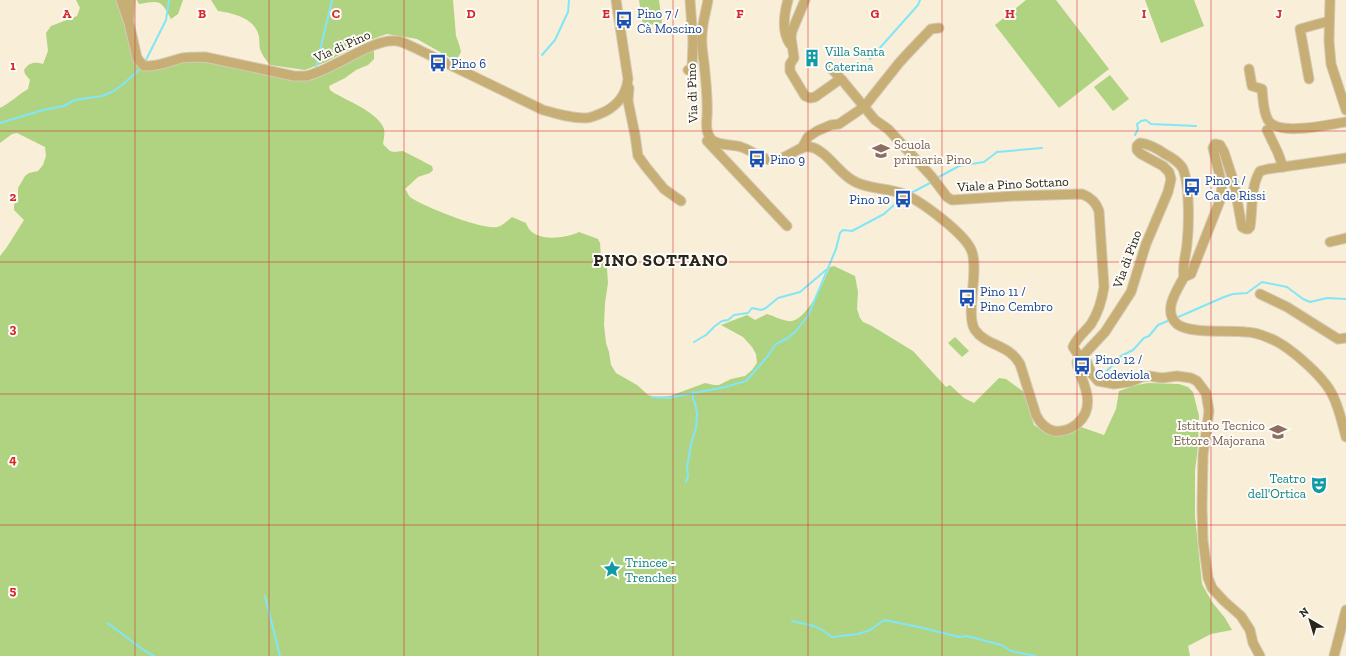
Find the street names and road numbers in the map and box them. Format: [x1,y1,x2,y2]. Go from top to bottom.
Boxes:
street label: Via di Pino [311,27,373,65]
street label: Via di Pino [683,62,701,124]
street label: Viale a Pino Sottano [956,174,1069,194]
street label: Via di Pino [1109,228,1144,291]

